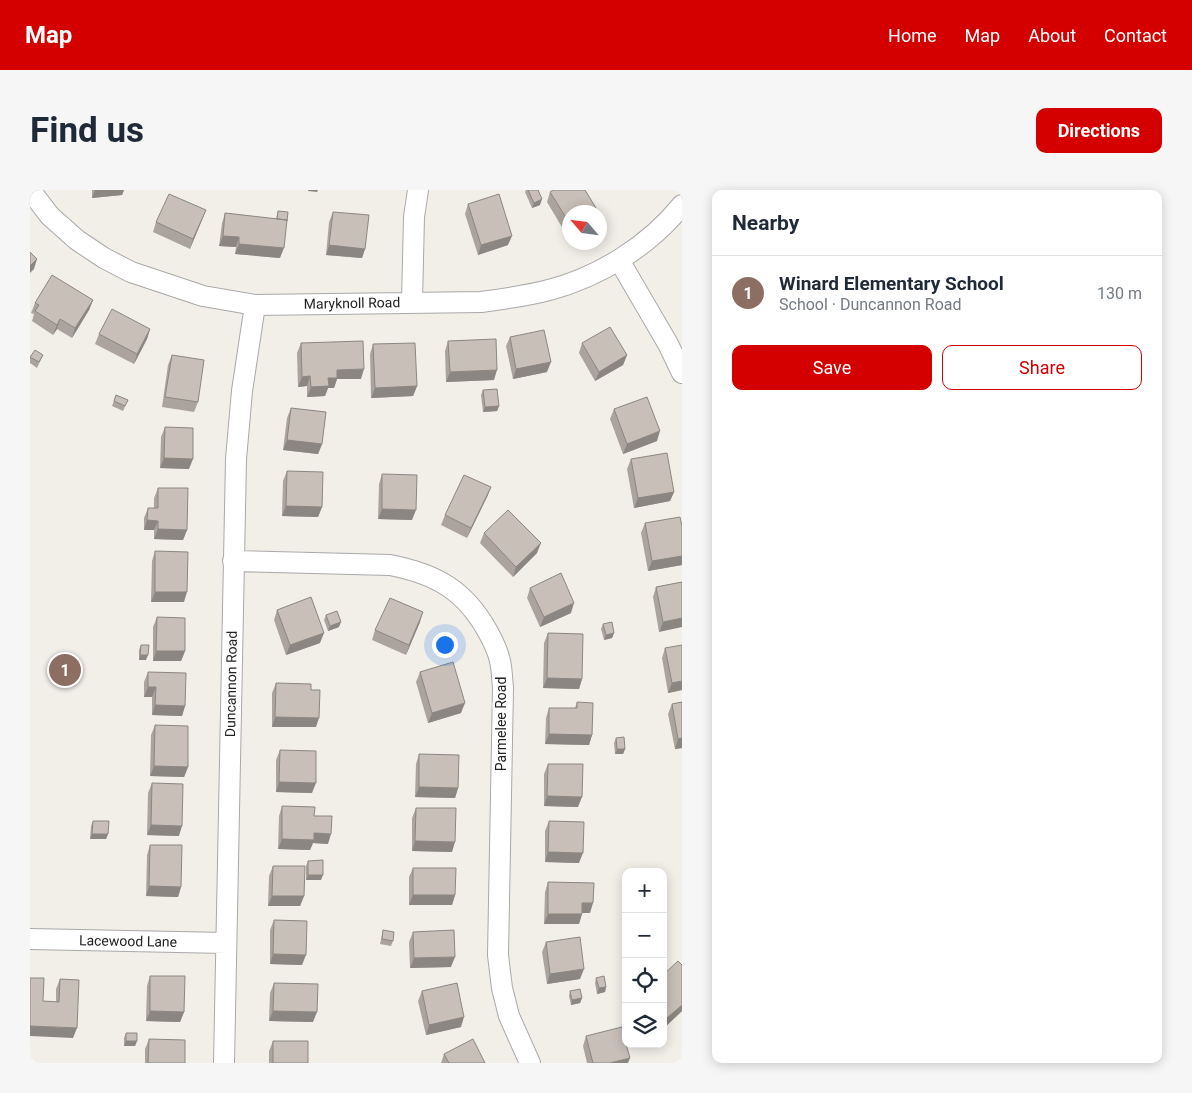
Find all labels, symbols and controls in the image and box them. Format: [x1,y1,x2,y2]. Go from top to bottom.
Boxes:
text: Map [25,21,72,49]
text: Home [888,25,937,46]
text: Map [965,25,1000,46]
text: About [1028,25,1076,46]
text: Contact [1104,25,1167,46]
button: Directions [1036,108,1162,153]
text: Find us [30,110,144,151]
north arrow [562,205,607,250]
text: Nearby [732,211,799,235]
text: Winard Elementary School [779,272,1004,295]
text: 1 [743,284,753,303]
text: 130 m [1097,284,1142,303]
street label: Maryknoll Road [304,294,400,312]
text: School · Duncannon Road [779,295,962,314]
button: Save [732,345,932,390]
button: Share [942,345,1142,390]
street label: Duncannon Road [222,631,240,737]
your location [432,632,458,658]
pin: 1 [49,651,81,689]
street label: Parmelee Road [493,677,509,771]
map controls [622,868,667,1048]
button: + [622,868,667,913]
button: − [622,913,667,958]
street label: Lacewood Lane [79,932,177,950]
button: locate [622,958,667,1003]
button: layers [622,1003,667,1048]

